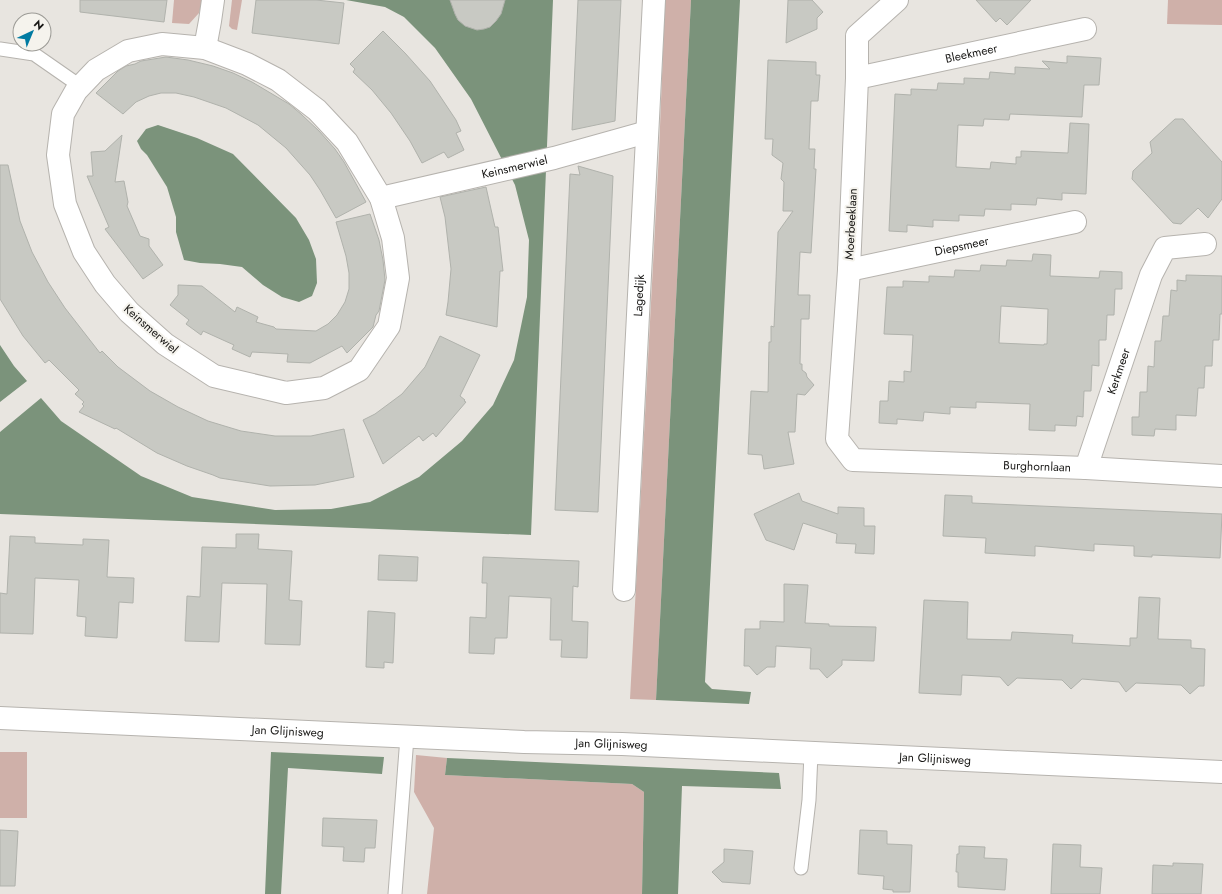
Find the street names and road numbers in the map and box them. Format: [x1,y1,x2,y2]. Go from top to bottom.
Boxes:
street label: Bleekmeer [944,39,1000,68]
street label: Keinsmerwiel [480,151,549,183]
street label: Moerbeeklaan [840,188,862,260]
street label: Diepsmeer [933,231,991,261]
street label: Lagedijk [629,273,649,317]
street label: Keinsmerwiel [120,300,182,358]
street label: Kerkmeer [1102,345,1135,397]
street label: Burghornlaan [1003,456,1071,476]
street label: Jan Glijnisweg [249,720,324,742]
street label: Jan Glijnisweg [573,734,648,754]
street label: Jan Glijnisweg [897,748,971,769]

